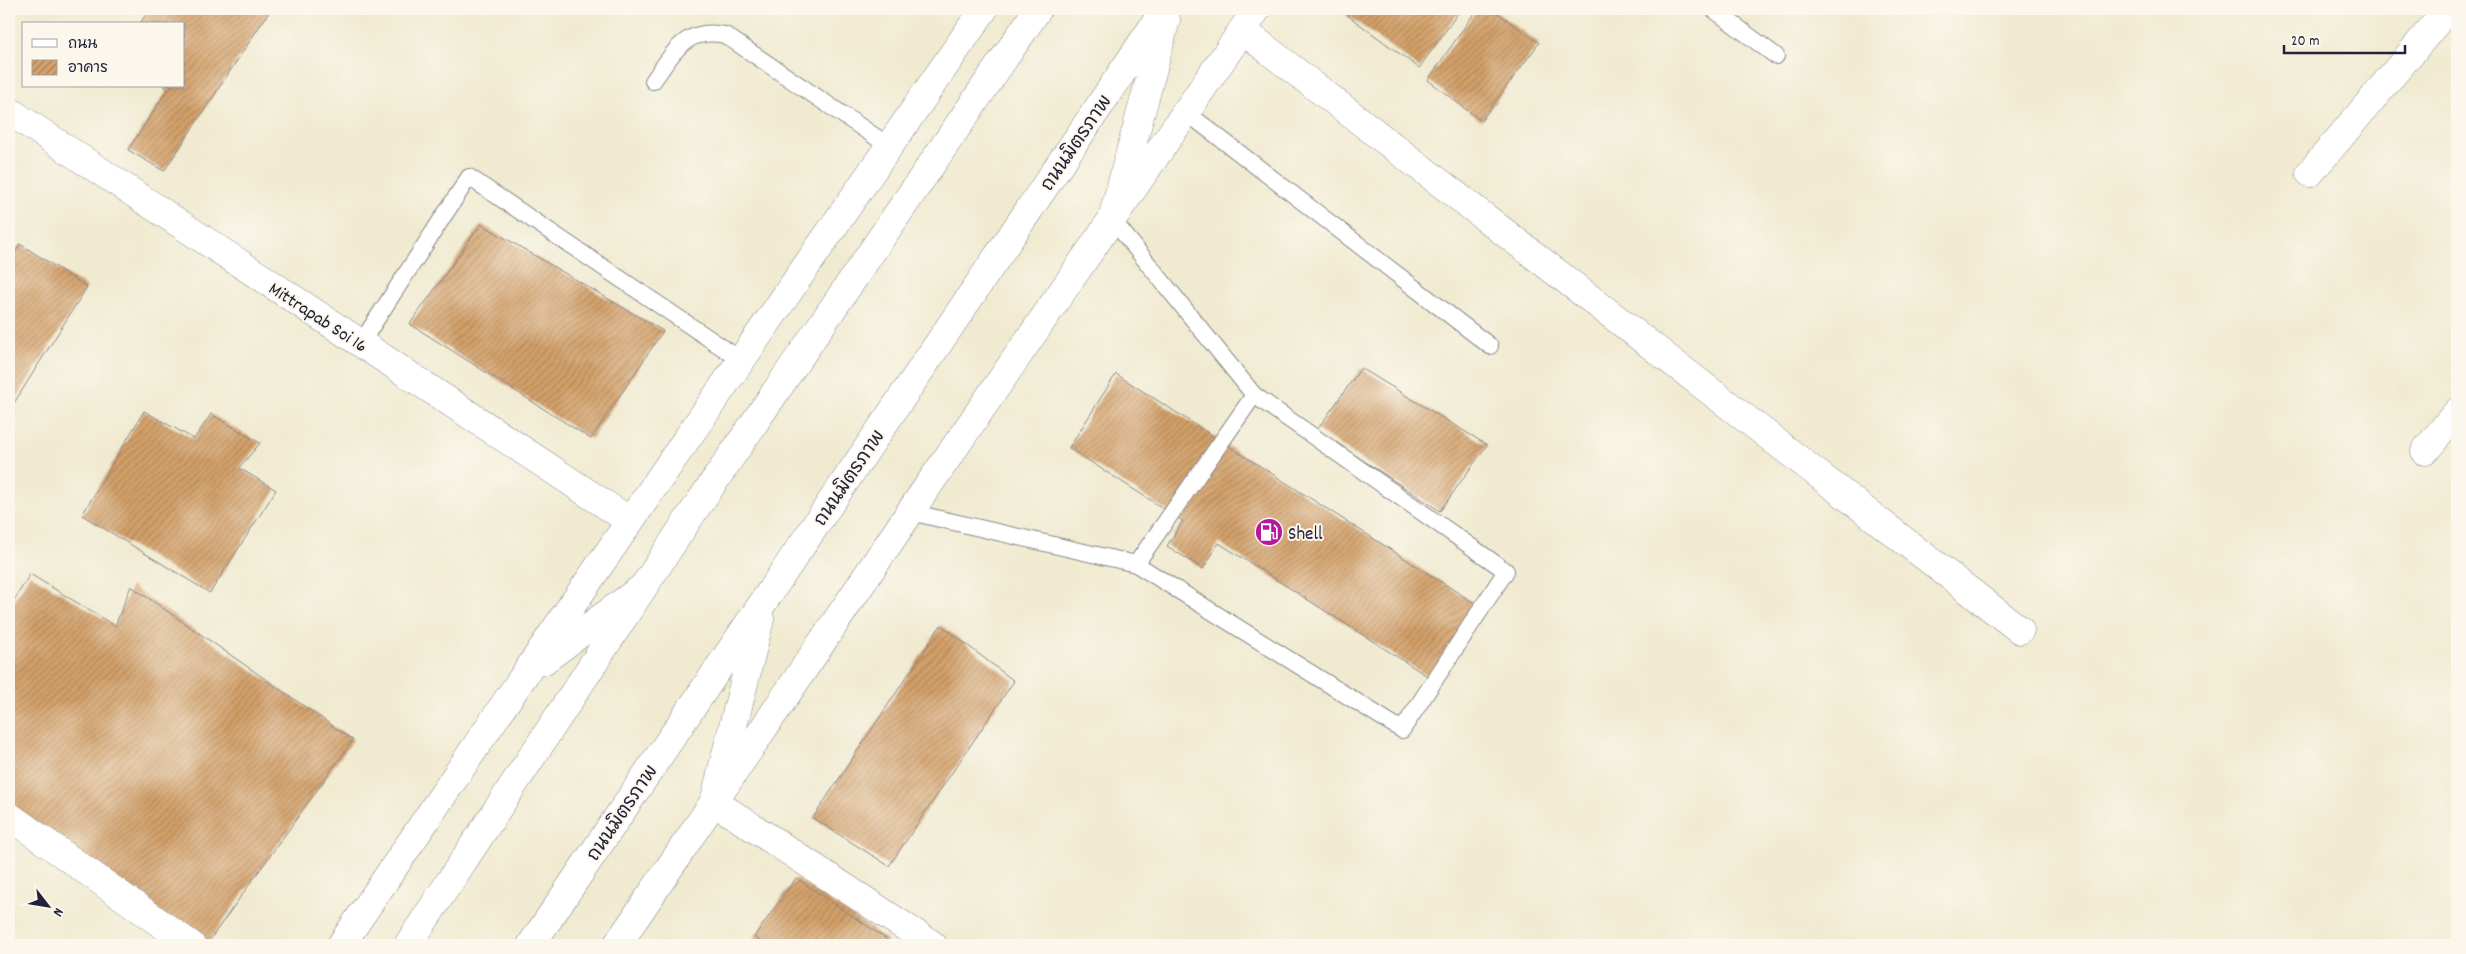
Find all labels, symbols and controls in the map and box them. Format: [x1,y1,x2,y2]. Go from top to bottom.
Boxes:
legend [22,22,185,88]
scale bar [2284,22,2405,54]
text: 20 m [2291,31,2319,53]
text: ถนน [68,34,97,56]
text: อาคาร [68,58,108,80]
street label: ถนนมิตรภาพ [1036,90,1120,197]
street label: Mittrapab Soi 16 [262,277,372,361]
street label: ถนนมิตรภาพ [809,425,893,532]
fuel station icon: Shell [1254,517,1284,547]
place label: Shell [1288,522,1323,549]
street label: ถนนมิตรภาพ [582,760,666,867]
north arrow [22,882,72,932]
text: N [47,904,68,920]

